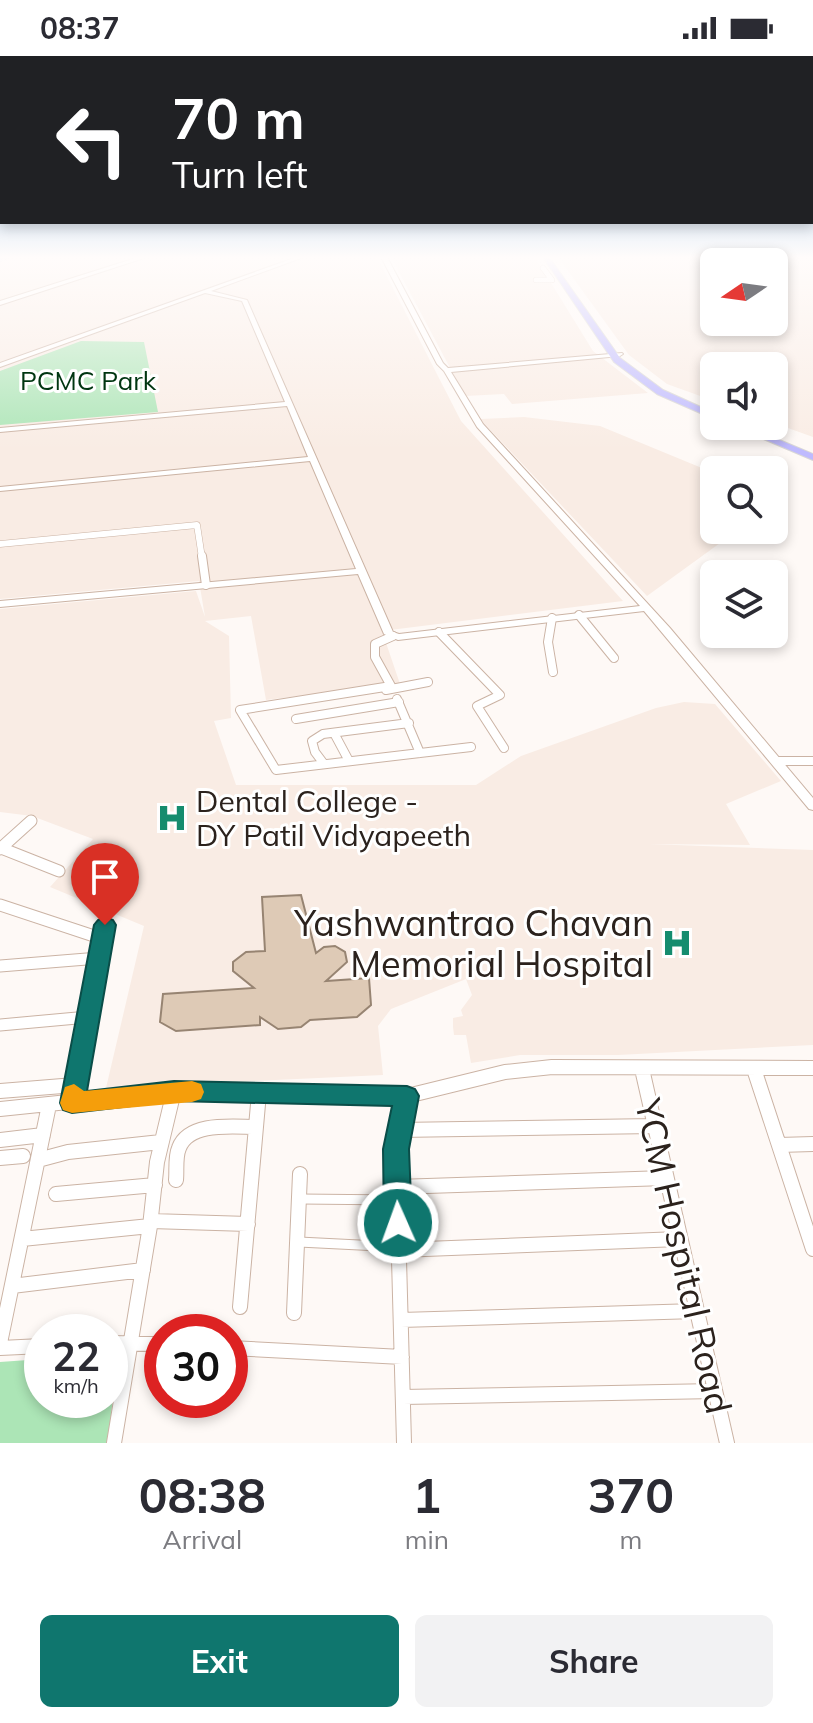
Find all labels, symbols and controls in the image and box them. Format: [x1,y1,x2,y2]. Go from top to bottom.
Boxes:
text: 08:37 [40,9,119,47]
text: 70 m [172,83,305,153]
icon: left [40,88,144,192]
text: Turn left [172,152,308,197]
north arrow [700,248,788,336]
map controls [700,248,788,648]
button: sound [700,352,788,440]
park label: PCMC Park [20,364,157,397]
button: search [700,456,788,544]
button: layers [700,560,788,648]
place label: Dental College - DY Patil Vidyapeeth [196,782,471,854]
hospital icon: Dental College - DY Patil Vidyapeeth [155,801,189,835]
pin [71,843,139,925]
icon: arrive [83,855,127,899]
place label: Yashwantrao Chavan Memorial Hospital [293,900,653,986]
hospital icon: Yashwantrao Chavan Memorial Hospital [660,926,694,960]
street label: YCM Hospital Road [626,1093,742,1418]
position arrow [356,1181,440,1265]
speed limit sign: 30 [144,1314,248,1418]
text: 22 [52,1331,100,1381]
text: km/h [53,1373,99,1398]
text: 08:38 [139,1465,266,1525]
text: 1 [412,1465,441,1525]
text: 370 [588,1465,674,1525]
text: Arrival [163,1523,242,1556]
text: min [405,1523,449,1556]
text: m [620,1523,642,1556]
button: Exit [40,1615,399,1707]
button: Share [415,1615,773,1707]

